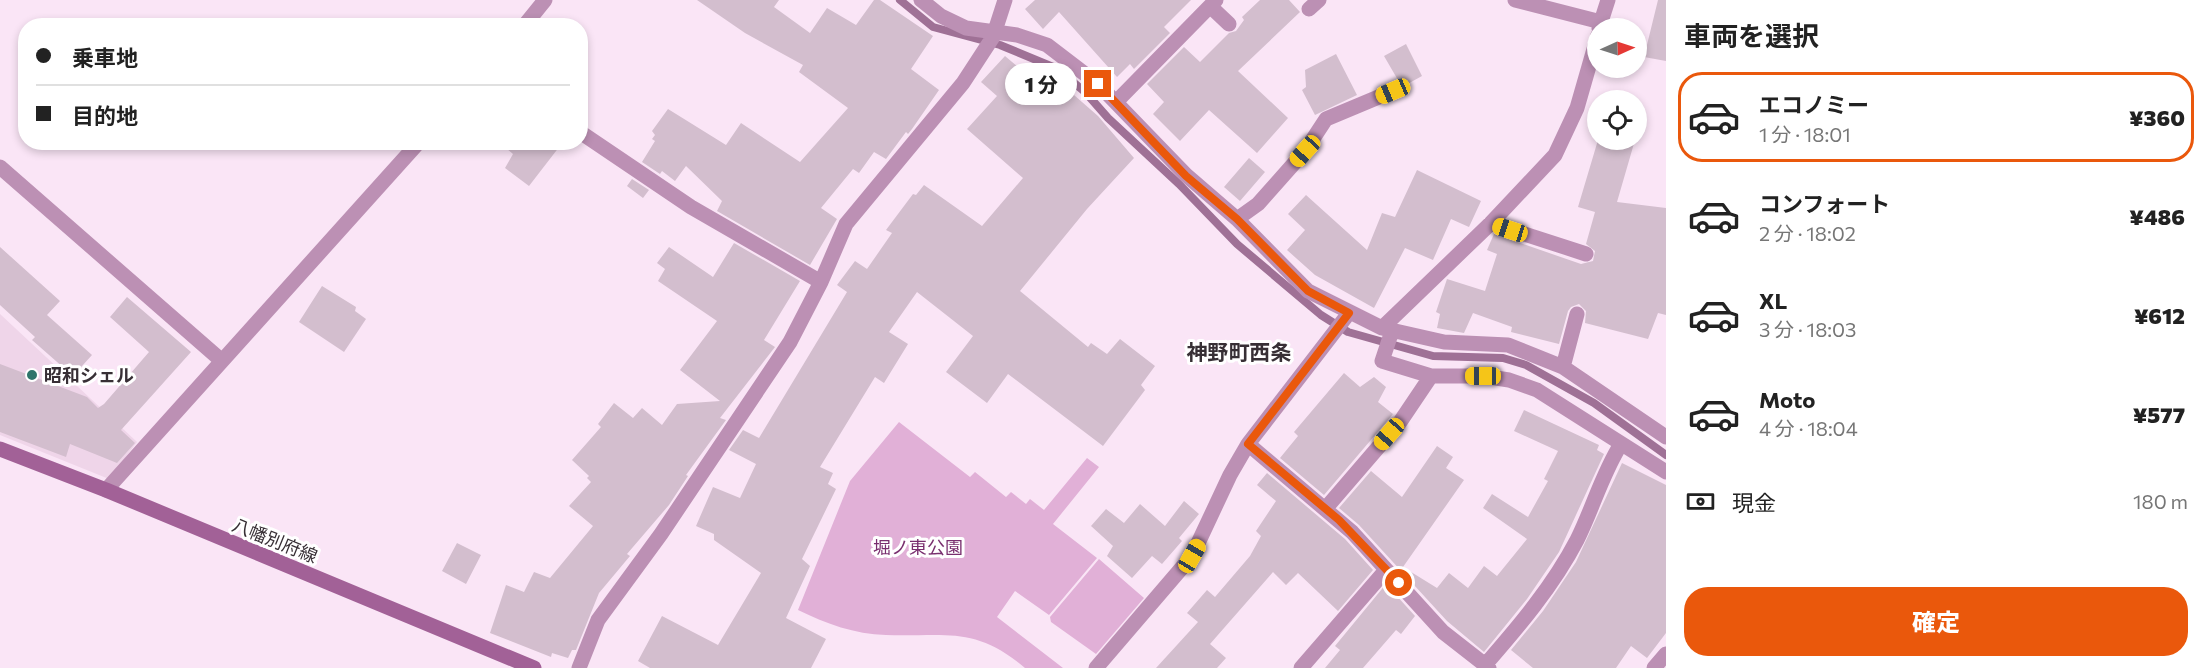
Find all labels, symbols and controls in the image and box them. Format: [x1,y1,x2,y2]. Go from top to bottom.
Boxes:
north arrow [1587,18,1647,78]
map controls [1587,18,1647,150]
text: 車両を選択 [1684,19,1819,52]
text: 乗車地 [72,44,138,71]
callout: 1 分 [1005,63,1077,105]
route end [1084,70,1111,97]
text: 1 分 [1024,72,1058,96]
car [1373,76,1413,106]
button: locate [1587,90,1647,150]
icon: car [1687,90,1741,144]
text: エコノミー [1759,91,1869,118]
text: 目的地 [72,102,138,129]
text: ¥360 [2129,104,2185,131]
text: 1 分 · 18:01 [1759,122,1851,146]
car [1286,132,1324,170]
icon: car [1687,189,1741,243]
text: コンフォート [1759,190,1890,217]
text: ¥486 [2129,203,2185,230]
car [1490,216,1530,244]
text: 2 分 · 18:02 [1759,221,1856,245]
text: XL [1759,287,1787,314]
icon: car [1687,288,1741,342]
text: ¥612 [2134,302,2185,329]
text: 3 分 · 18:03 [1759,317,1856,341]
district label: 神野町西条 [1187,339,1292,364]
place label: 昭和シェル [44,364,134,386]
car [1465,367,1501,385]
marker: 昭和シェル [25,368,39,382]
text: Moto [1759,386,1815,413]
icon: car [1687,387,1741,441]
text: ¥577 [2133,401,2185,428]
car [1370,415,1408,453]
text: 4 分 · 18:04 [1759,416,1858,440]
icon: cash [1684,485,1717,518]
text: 現金 [1732,489,1776,516]
text: 180 m [2133,489,2188,513]
street label: 八幡別府線 [229,513,321,567]
park label: 堀ノ東公園 [873,536,963,558]
car [1175,536,1209,576]
route start [1385,569,1412,596]
button: 確定 [1684,587,2188,656]

